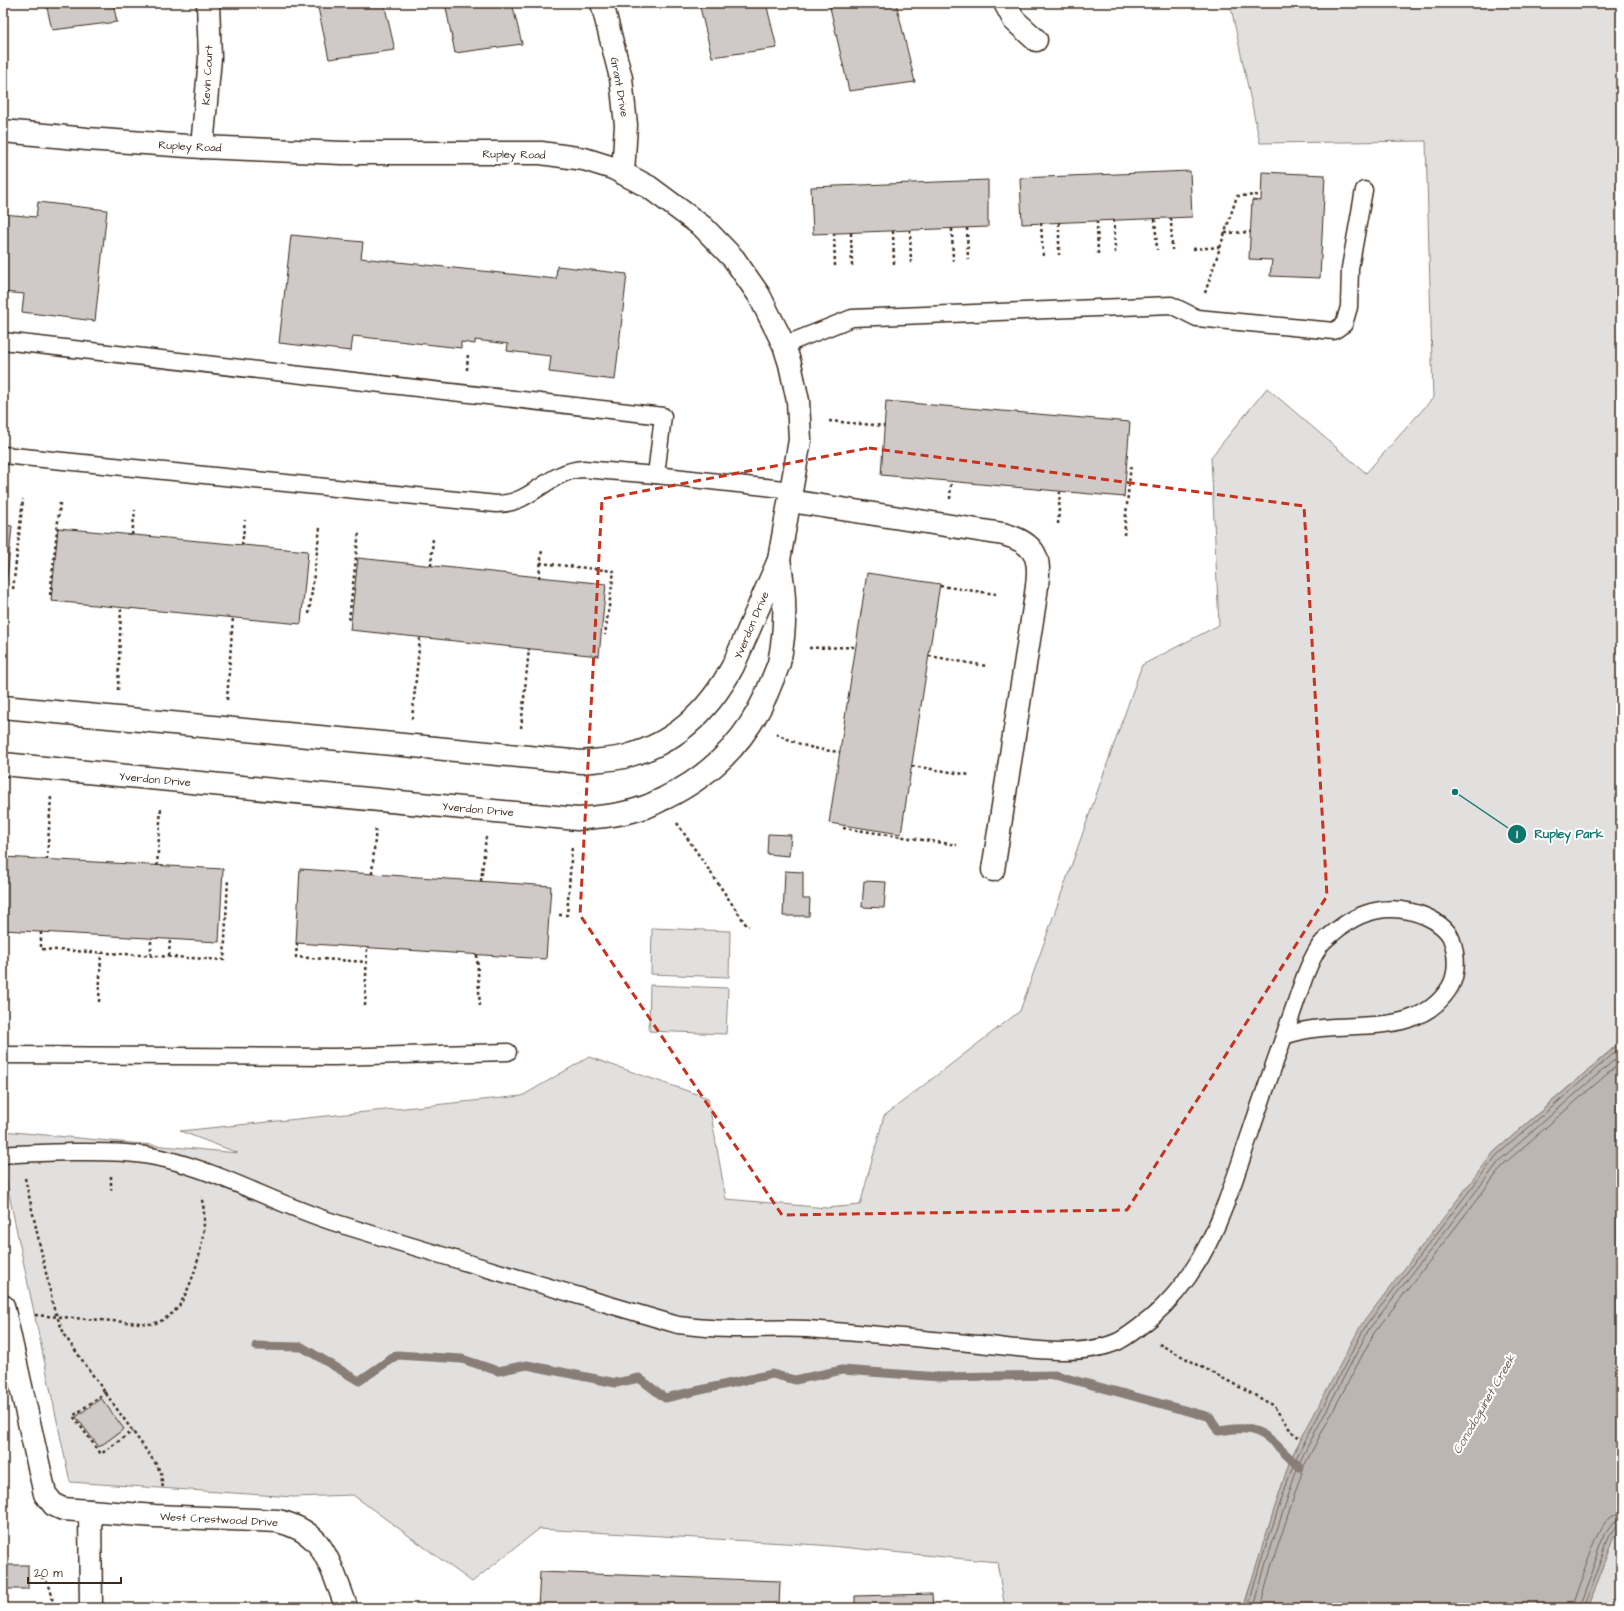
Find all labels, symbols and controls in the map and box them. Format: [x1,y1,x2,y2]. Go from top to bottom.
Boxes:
street label: Kevin Court [198,44,217,105]
street label: Grant Drive [607,56,632,118]
street label: Rupley Road [158,137,222,157]
street label: Rupley Road [482,146,546,164]
street label: Yverdon Drive [731,589,772,661]
street label: Yverdon Drive [119,769,191,790]
street label: Yverdon Drive [442,799,514,820]
callout: Rupley Park [1507,822,1611,846]
text: 1 [1516,826,1518,843]
text: Rupley Park [1535,826,1604,844]
water label: Conodoguinet Creek [1449,1351,1521,1458]
street label: West Crestwood Drive [160,1509,278,1530]
scale bar [28,1559,121,1585]
text: 20 m [34,1565,63,1582]

